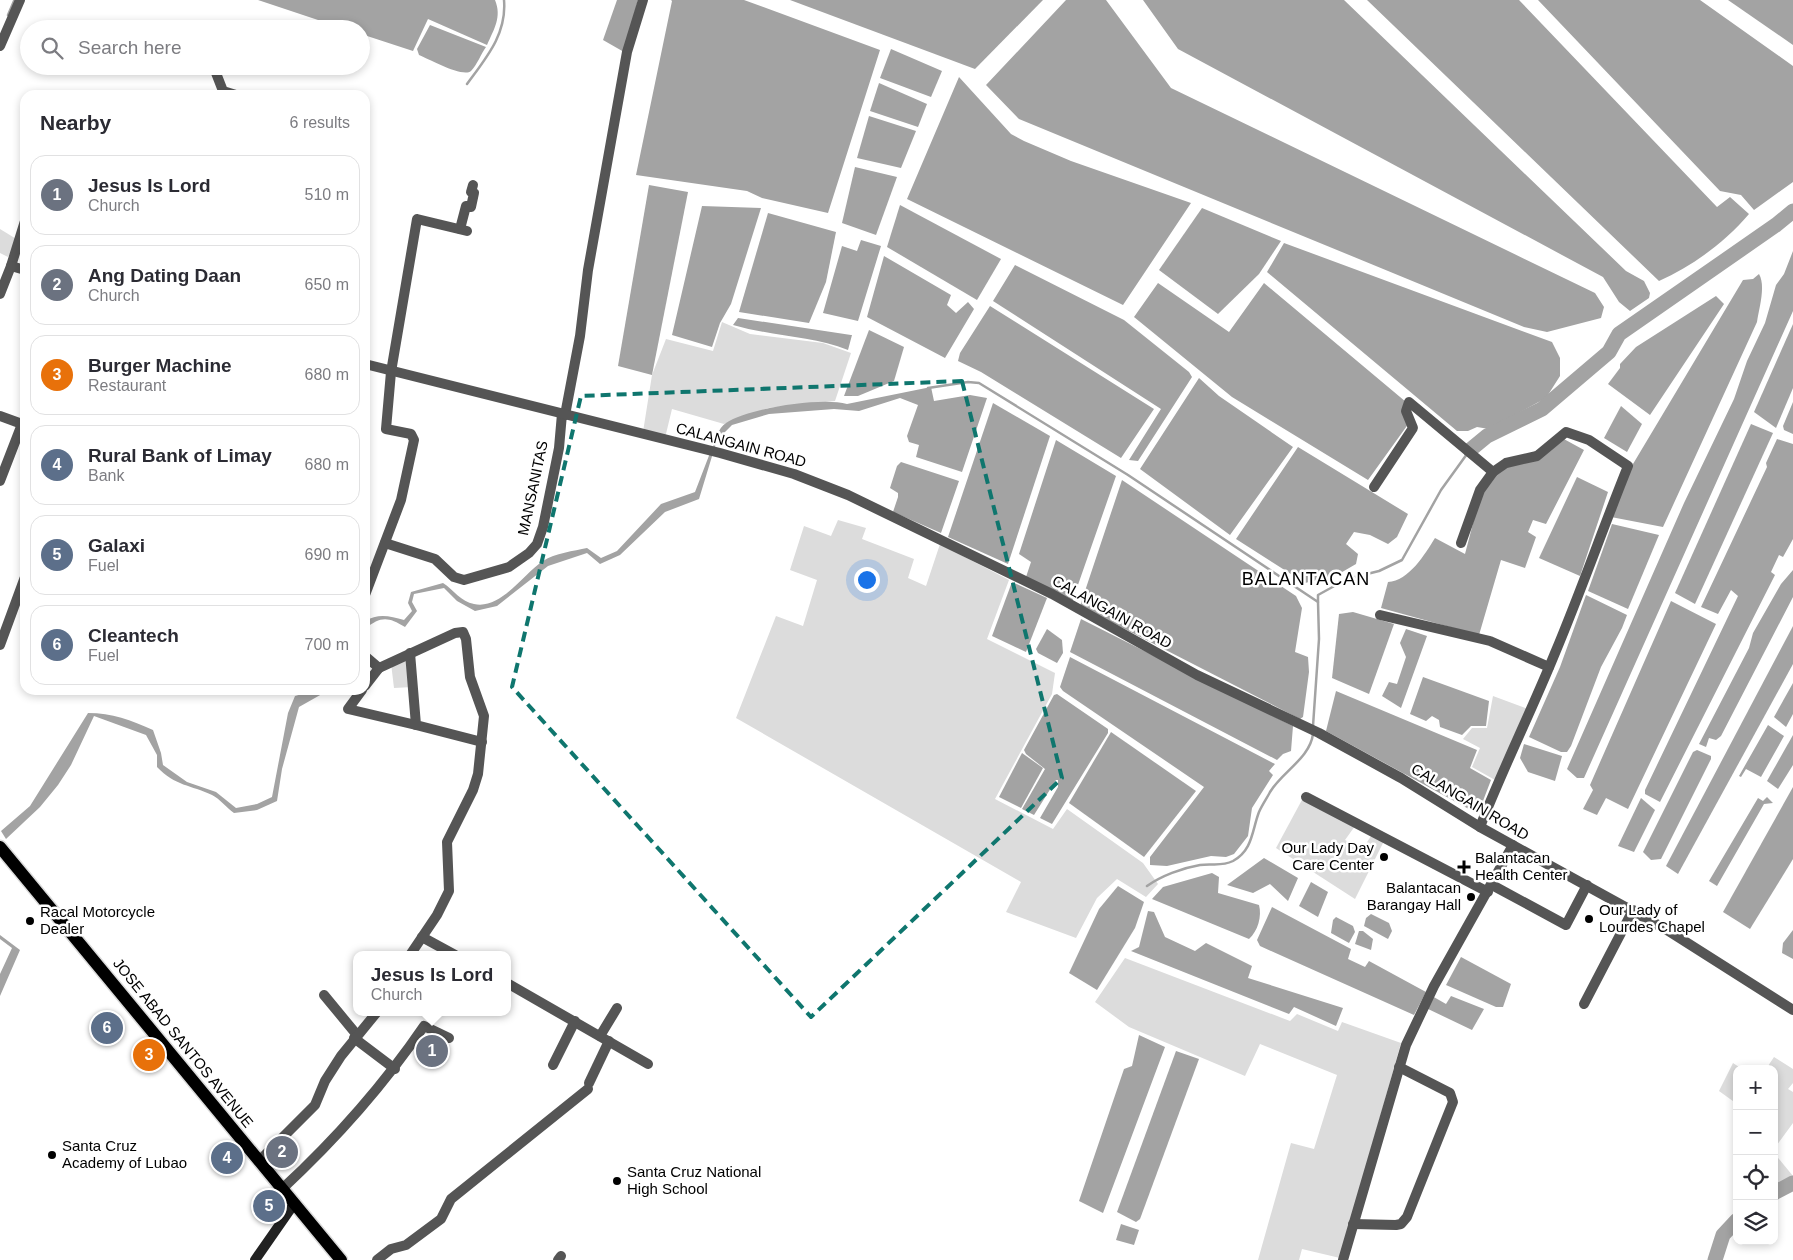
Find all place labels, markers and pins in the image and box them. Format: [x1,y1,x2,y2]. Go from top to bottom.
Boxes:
place label: Our Lady Day Care Center [1281,839,1374,873]
place label: Balantacan Health Center [1475,849,1568,883]
marker: Our Lady Day Care Center [1378,851,1390,863]
marker: Balantacan Health Center [1457,860,1471,874]
place label: Balantacan Barangay Hall [1367,879,1461,913]
marker: Balantacan Barangay Hall [1465,891,1477,903]
place label: Our Lady of Lourdes Chapel [1599,901,1705,935]
place label: Racal Motorcycle Dealer [40,903,155,937]
marker: Our Lady of Lourdes Chapel [1583,913,1595,925]
marker: Racal Motorcycle Dealer [24,915,36,927]
pin: 6 [91,1009,123,1047]
pin: 1 [416,1032,448,1070]
pin: 3 [133,1036,165,1074]
pin: 2 [266,1133,298,1171]
place label: Santa Cruz Academy of Lubao [62,1137,187,1171]
pin: 4 [211,1139,243,1177]
marker: Santa Cruz Academy of Lubao [46,1149,58,1161]
place label: Santa Cruz National High School [627,1163,761,1197]
marker: Santa Cruz National High School [611,1175,623,1187]
pin: 5 [253,1187,285,1225]

